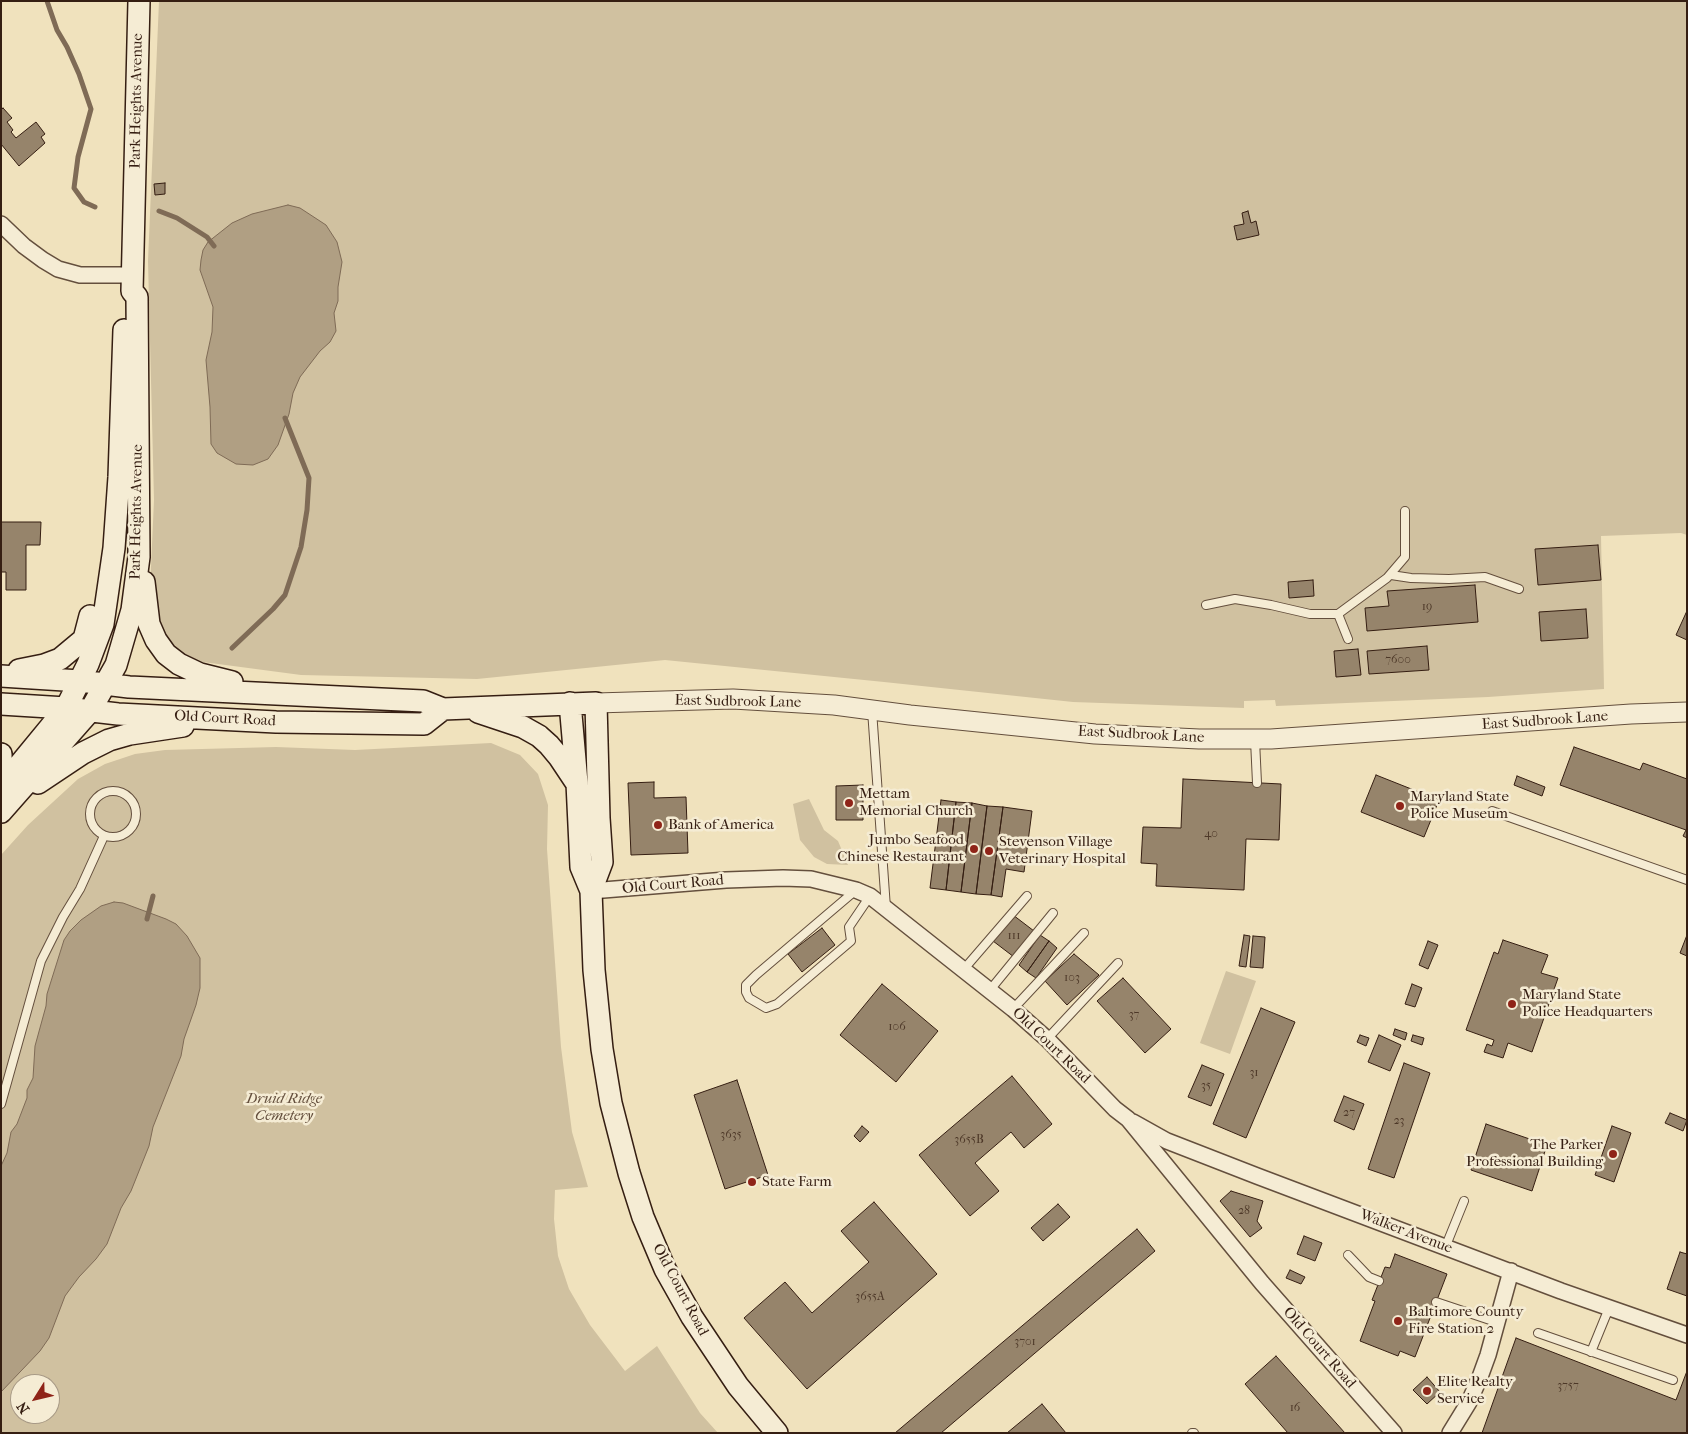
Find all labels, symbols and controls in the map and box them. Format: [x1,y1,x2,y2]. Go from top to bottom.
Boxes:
street label: Park Heights Avenue [127,33,147,169]
street label: Park Heights Avenue [127,444,147,580]
house number: 19 [1422,600,1432,614]
house number: 7600 [1385,653,1411,667]
street label: East Sudbrook Lane [675,692,801,712]
street label: Old Court Road [174,707,276,731]
street label: East Sudbrook Lane [1481,708,1609,734]
street label: East Sudbrook Lane [1077,723,1205,747]
place label: Mettam Memorial Church [859,785,973,820]
place label: Maryland State Police Museum [1410,788,1509,823]
marker: Mettam Memorial Church [843,797,855,809]
marker: Maryland State Police Museum [1394,800,1406,812]
place label: Bank of America [668,816,774,834]
marker: Bank of America [652,819,664,831]
house number: 40 [1204,827,1218,841]
place label: Jumbo Seafood Chinese Restaurant [837,831,964,866]
place label: Stevenson Village Veterinary Hospital [999,833,1126,868]
marker: Jumbo Seafood Chinese Restaurant [968,843,980,855]
marker: Stevenson Village Veterinary Hospital [983,845,995,857]
street label: Old Court Road [622,872,724,898]
house number: 111 [1008,929,1020,943]
house number: 103 [1064,971,1080,985]
place label: Maryland State Police Headquarters [1522,986,1652,1021]
marker: Maryland State Police Headquarters [1506,998,1518,1010]
street label: Old Court Road [1008,1004,1094,1088]
house number: 37 [1129,1008,1139,1022]
house number: 106 [888,1020,906,1034]
house number: 31 [1249,1066,1259,1080]
house number: 35 [1201,1079,1211,1093]
park label: Druid Ridge Cemetery [246,1090,322,1125]
house number: 27 [1343,1106,1355,1120]
house number: 23 [1393,1114,1405,1128]
house number: 3635 [720,1128,742,1142]
house number: 3655B [954,1133,984,1147]
place label: The Parker Professional Building [1466,1136,1603,1171]
marker: The Parker Professional Building [1607,1148,1619,1160]
place label: State Farm [762,1173,832,1191]
marker: State Farm [746,1176,758,1188]
house number: 28 [1238,1204,1250,1218]
street label: Walker Avenue [1357,1206,1455,1258]
street label: Old Court Road [648,1241,712,1339]
house number: 3655A [855,1290,885,1304]
place label: Baltimore County Fire Station 2 [1408,1303,1523,1338]
street label: Old Court Road [1279,1304,1359,1392]
marker: Baltimore County Fire Station 2 [1392,1315,1404,1327]
house number: 3701 [1014,1335,1036,1349]
place label: Elite Realty Service [1437,1373,1513,1408]
north arrow [10,1374,60,1424]
house number: 3757 [1557,1379,1579,1393]
marker: Elite Realty Service [1421,1385,1433,1397]
text: N [13,1398,33,1417]
house number: 16 [1290,1401,1300,1415]

